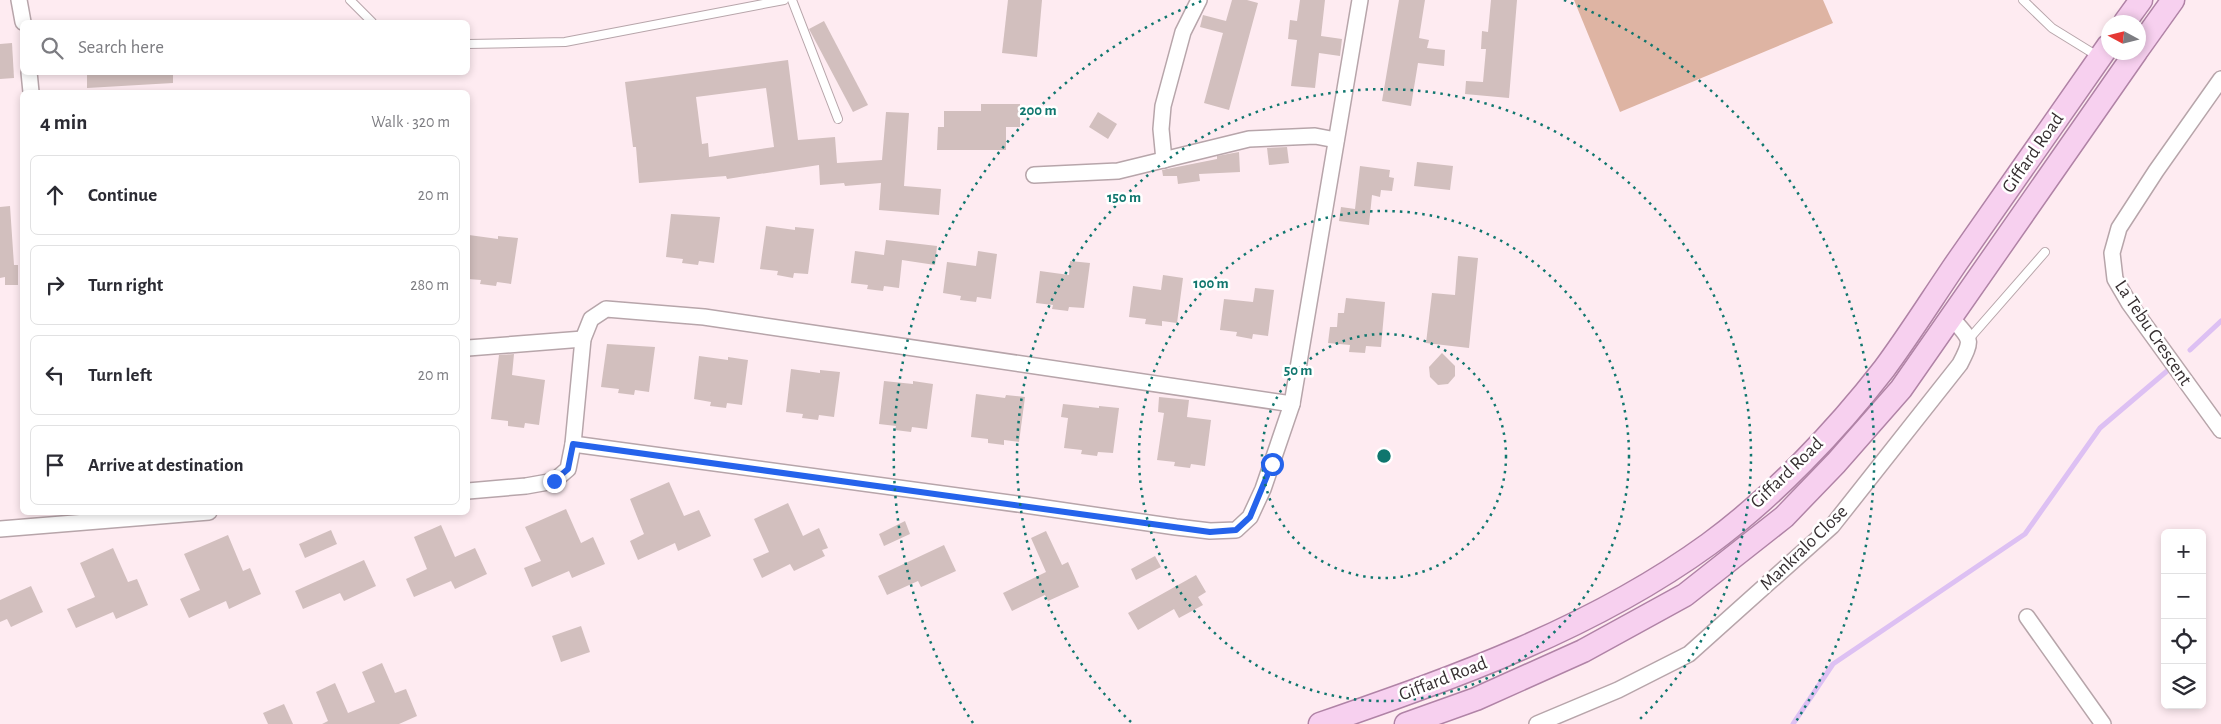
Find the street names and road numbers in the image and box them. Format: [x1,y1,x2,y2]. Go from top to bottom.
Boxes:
street label: Giffard Road [1999,109,2067,196]
street label: La Tebu Crescent [2111,277,2195,389]
street label: Giffard Road [1747,434,1827,512]
street label: Mankralo Close [1757,502,1851,594]
street label: Giffard Road [1396,653,1490,704]

